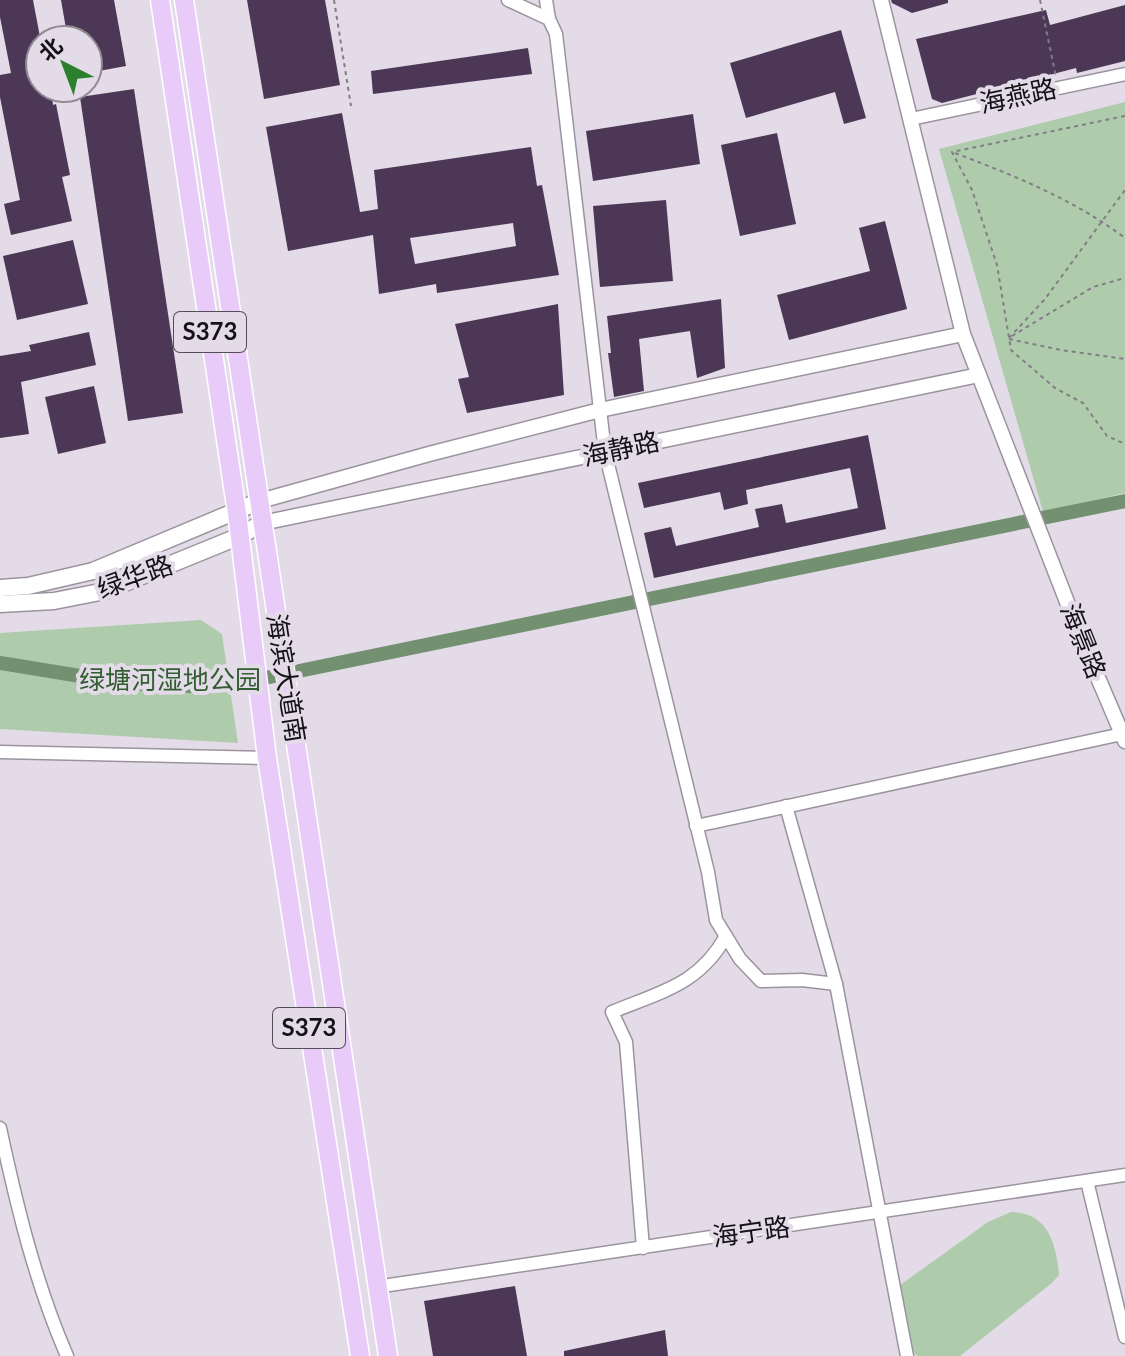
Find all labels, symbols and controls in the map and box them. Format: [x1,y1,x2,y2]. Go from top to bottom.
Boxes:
north arrow [24,24,104,104]
text: 北 [33,31,67,66]
street label: 海燕路 [976,71,1059,119]
road number: S373 [174,312,246,352]
street label: 海静路 [579,424,662,472]
street label: 绿华路 [93,548,177,604]
street label: 海景路 [1054,598,1113,683]
street label: 海滨大道南 [261,611,313,745]
park label: 绿塘河湿地公园 [79,663,261,695]
road number: S373 [273,1008,345,1048]
street label: 海宁路 [710,1210,792,1252]

